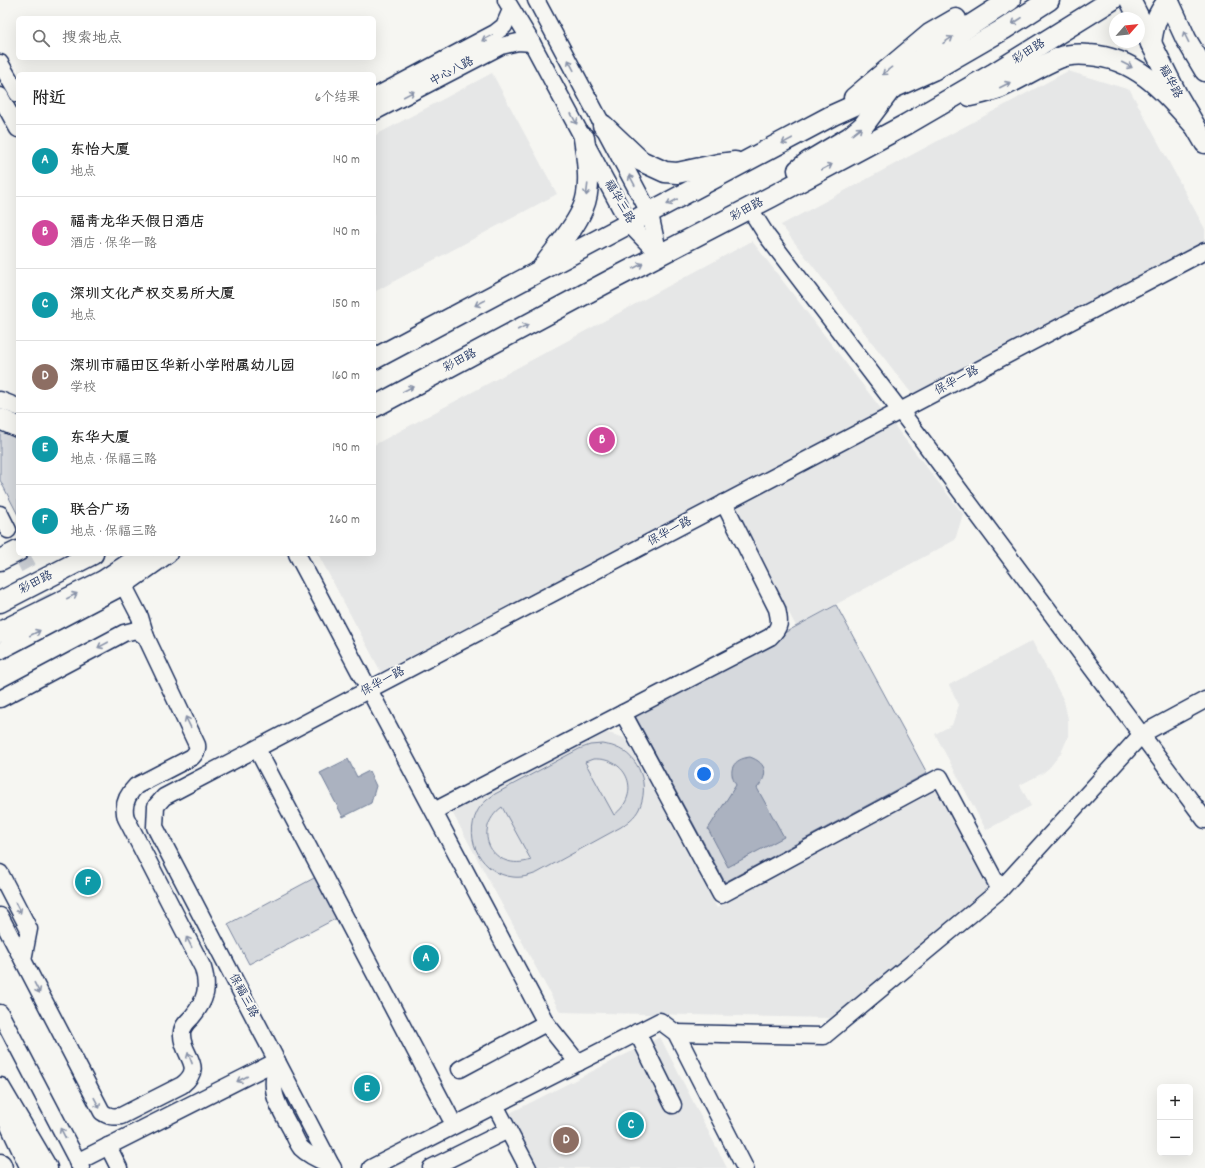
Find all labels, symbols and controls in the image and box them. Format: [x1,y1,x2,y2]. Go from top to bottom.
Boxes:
north arrow [1109,12,1145,48]
search box [16,16,376,60]
one-way arrow [1012,17,1023,25]
icon: search [30,27,52,49]
text: 搜索地点 [62,28,122,50]
one-way arrow [1182,31,1189,43]
one-way arrow [481,34,493,42]
street label: 彩田路 [1009,35,1049,69]
one-way arrow [942,36,953,44]
street label: 中心八路 [427,53,477,91]
one-way arrow [567,59,574,71]
one-way arrow [1120,61,1132,69]
street label: 福华路 [1154,62,1186,102]
one-way arrow [881,67,892,75]
one-way arrow [999,80,1011,88]
text: 附近 [32,88,66,112]
text: 6个结果 [315,89,360,108]
one-way arrow [402,90,414,98]
one-way arrow [570,113,578,125]
one-way arrow [852,127,863,135]
one-way arrow [781,138,793,145]
text: 东怡大厦 [70,140,130,162]
text: A [41,151,49,170]
text: 140 m [333,151,360,170]
text: 地点 [70,163,96,182]
one-way arrow [821,163,833,170]
one-way arrow [628,174,635,186]
street label: 福华三路 [600,177,638,227]
one-way arrow [583,184,591,197]
street label: 彩田路 [727,194,767,226]
one-way arrow [666,199,678,206]
text: 福青龙华天假日酒店 [70,212,205,234]
text: B [42,223,48,242]
text: 140 m [333,223,360,242]
text: 酒店 · 保华一路 [70,235,157,254]
one-way arrow [632,262,644,270]
text: 深圳文化产权交易所大厦 [70,284,235,306]
text: C [42,295,48,314]
text: 150 m [332,295,360,314]
one-way arrow [474,300,486,307]
text: 地点 [70,307,96,326]
one-way arrow [517,323,529,331]
street label: 彩田路 [440,345,480,377]
text: 深圳市福田区华新小学附属幼儿园 [70,356,295,378]
street label: 保华一路 [932,362,982,400]
text: D [42,367,48,386]
text: 160 m [332,367,360,386]
text: 学校 [70,379,96,398]
one-way arrow [402,384,414,392]
pin: B [589,425,615,455]
text: 东华大厦 [70,428,130,450]
text: E [42,439,48,458]
text: 190 m [332,439,360,458]
text: 地点 · 保福三路 [70,451,157,470]
text: 联合广场 [70,500,130,522]
text: F [42,511,48,530]
text: 260 m [329,511,360,530]
street label: 保华一路 [645,513,695,551]
text: 地点 · 保福三路 [70,523,157,542]
street label: 彩田路 [16,567,56,599]
one-way arrow [66,592,78,599]
one-way arrow [28,629,40,636]
one-way arrow [97,641,109,649]
street label: 保华一路 [358,663,408,701]
one-way arrow [184,716,191,728]
your location [694,764,714,784]
pin: F [75,867,101,897]
one-way arrow [15,901,22,913]
one-way arrow [185,936,192,948]
pin: A [413,943,439,973]
street label: 保福三路 [224,971,262,1021]
one-way arrow [34,982,42,994]
one-way arrow [186,1053,194,1065]
pin: E [354,1073,380,1103]
one-way arrow [236,1076,248,1083]
map controls [1157,1084,1193,1156]
button: + [1157,1084,1193,1120]
one-way arrow [94,1097,102,1109]
pin: C [618,1110,644,1140]
button: − [1157,1120,1193,1156]
pin: D [553,1125,579,1155]
one-way arrow [58,1128,66,1140]

